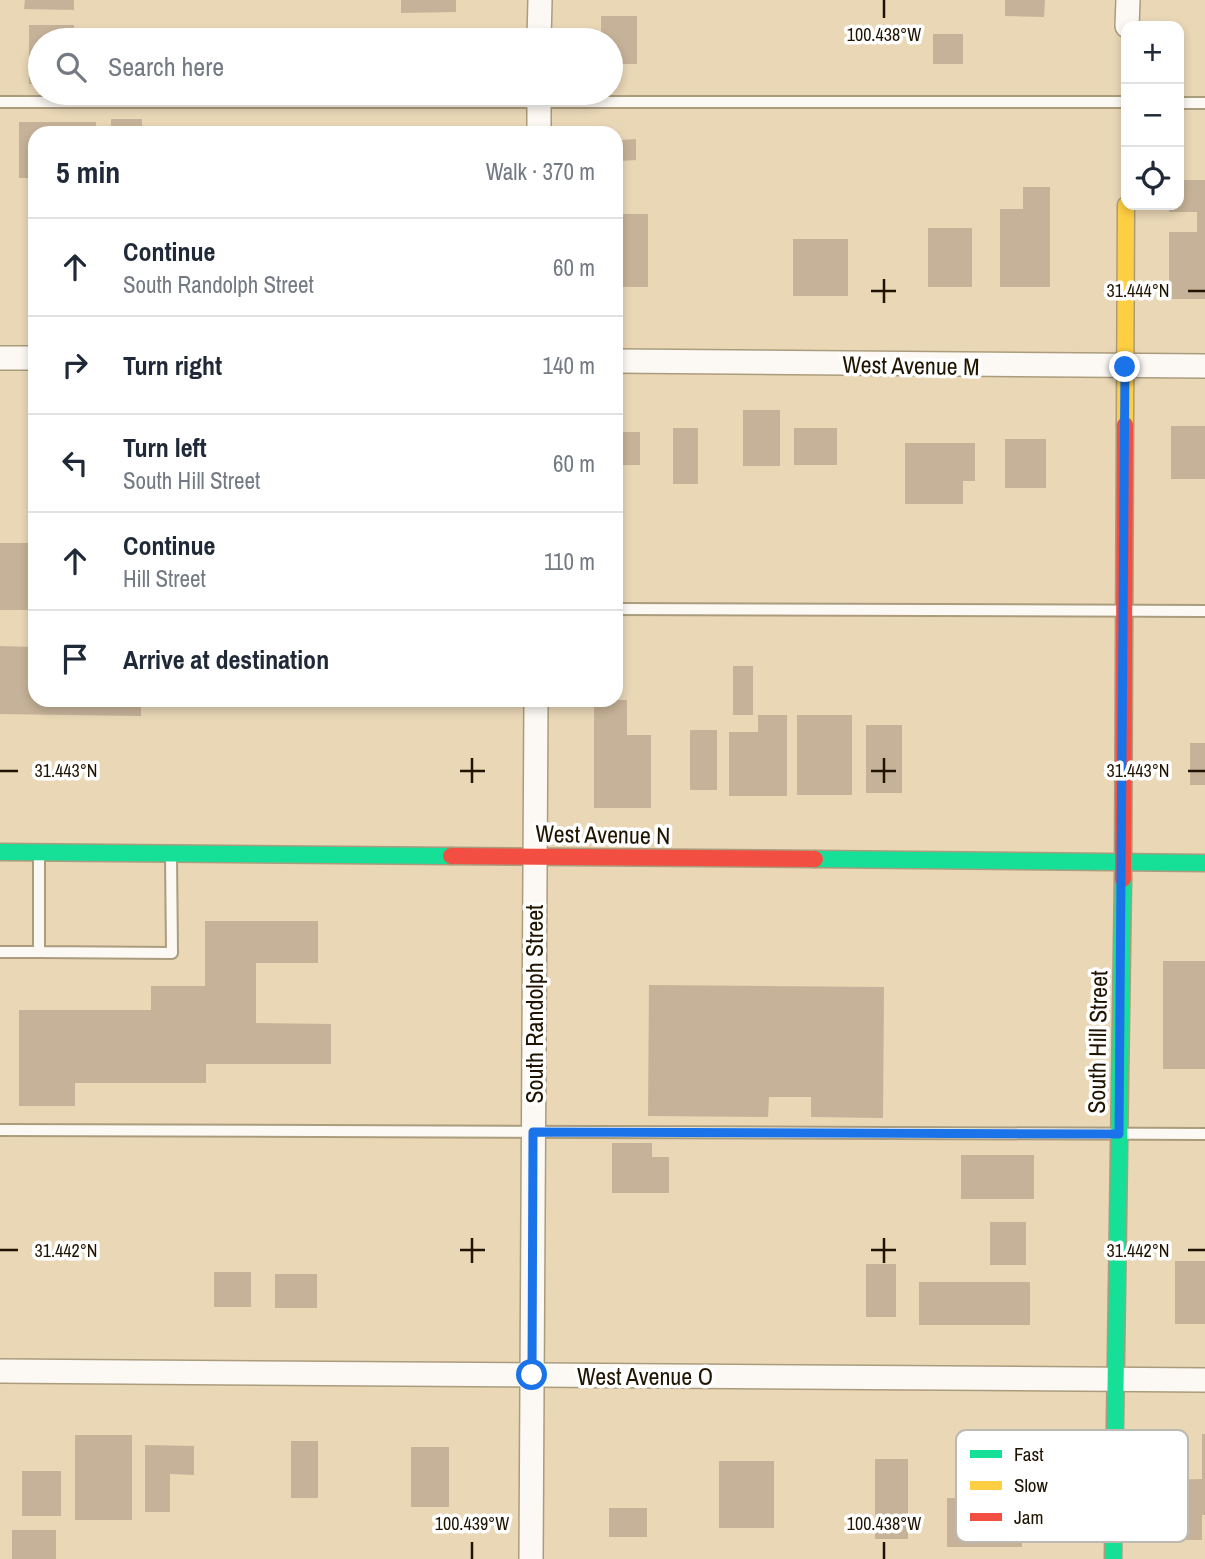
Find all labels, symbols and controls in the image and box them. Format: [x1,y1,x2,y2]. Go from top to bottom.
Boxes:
map controls [1121,21,1184,210]
button: + [1121,21,1184,84]
text: 100.438°W [847,22,921,47]
search box [28,28,623,105]
icon: search [52,48,90,86]
text: Search here [108,49,224,84]
button: − [1121,84,1184,147]
button: locate [1121,147,1184,210]
text: 5 min [56,152,120,192]
text: Walk · 370 m [486,156,595,187]
text: Continue [123,234,215,269]
icon: ahead [56,248,94,286]
text: 60 m [553,252,595,283]
text: South Randolph Street [123,269,314,300]
text: 31.444°N [1107,278,1170,303]
icon: right [56,346,94,384]
text: Turn right [123,348,222,383]
street label: West Avenue M [842,348,980,382]
text: 140 m [543,350,595,381]
route end [1109,351,1140,382]
text: Turn left [123,430,207,465]
icon: left [56,444,94,482]
text: 60 m [553,448,595,479]
text: South Hill Street [123,465,260,496]
text: Continue [123,528,215,563]
icon: ahead [56,542,94,580]
text: 110 m [544,546,595,577]
text: Hill Street [123,563,206,594]
icon: arrive [56,640,94,678]
text: Arrive at destination [123,642,329,677]
text: 31.443°N [35,758,98,783]
text: 31.443°N [1107,758,1170,783]
street label: West Avenue N [535,817,671,851]
street label: South Randolph Street [518,904,550,1104]
street label: South Hill Street [1080,970,1114,1114]
text: 31.442°N [35,1238,98,1263]
text: 31.442°N [1107,1238,1170,1263]
route start [516,1359,547,1390]
street label: West Avenue O [577,1360,713,1392]
legend [956,1430,1188,1542]
text: Fast [1014,1441,1044,1467]
text: Slow [1014,1472,1049,1498]
text: Jam [1014,1504,1043,1530]
text: 100.439°W [435,1511,509,1536]
text: 100.438°W [847,1511,921,1536]

